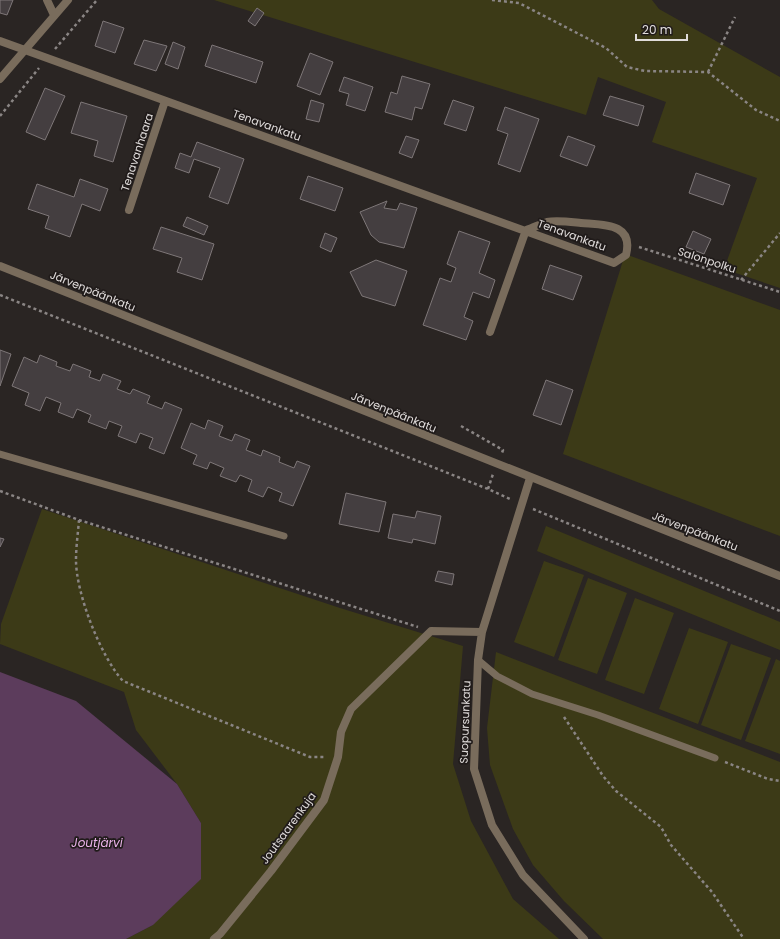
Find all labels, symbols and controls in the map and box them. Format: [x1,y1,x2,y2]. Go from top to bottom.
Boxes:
scale bar [636,16,687,42]
text: 20 m [642,21,672,38]
street label: Tenavankatu [230,105,304,145]
street label: Tenavanhaara [117,111,157,193]
street label: Tenavankatu [535,215,609,255]
street label: Salonpolku [676,243,738,277]
street label: Järvenpäänkatu [48,267,138,315]
street label: Järvenpäänkatu [349,388,439,436]
street label: Järvenpäänkatu [650,507,740,555]
street label: Suopursunkatu [456,680,474,764]
street label: Joutsaarenkuja [256,789,320,867]
water label: Joutjärvi [71,834,124,851]

